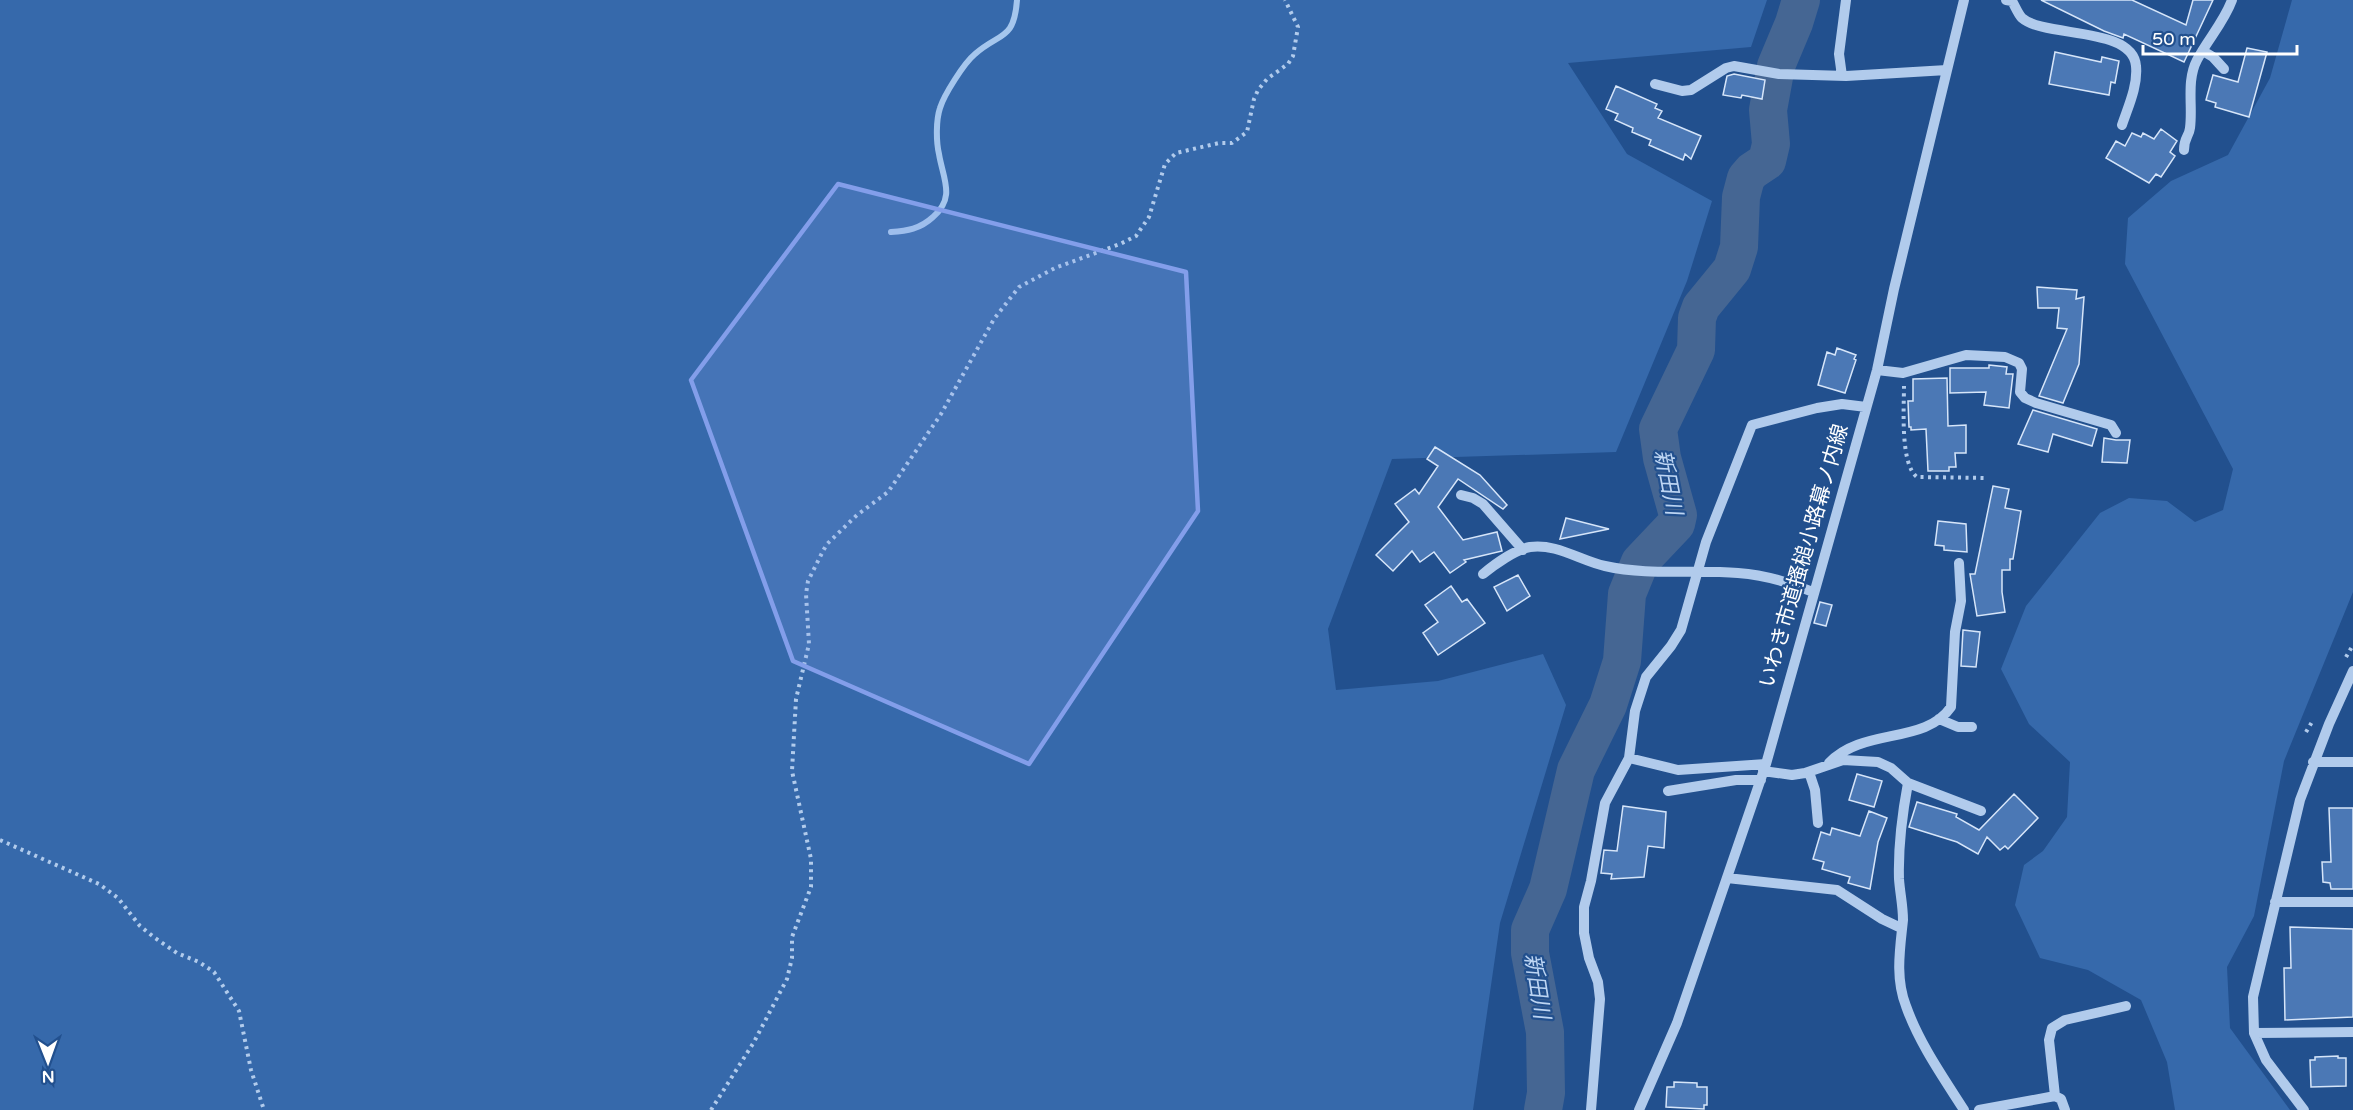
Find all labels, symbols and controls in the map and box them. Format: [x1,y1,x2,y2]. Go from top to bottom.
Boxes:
scale bar [2143,18,2298,56]
text: 50 m [2152,28,2196,50]
street label: いわき市道搔槌小路幕ノ内線 [1754,421,1854,691]
water label: 新田川 [1649,447,1687,519]
water label: 新田川 [1519,951,1555,1023]
north arrow [18,1032,78,1092]
text: N [42,1066,55,1086]

